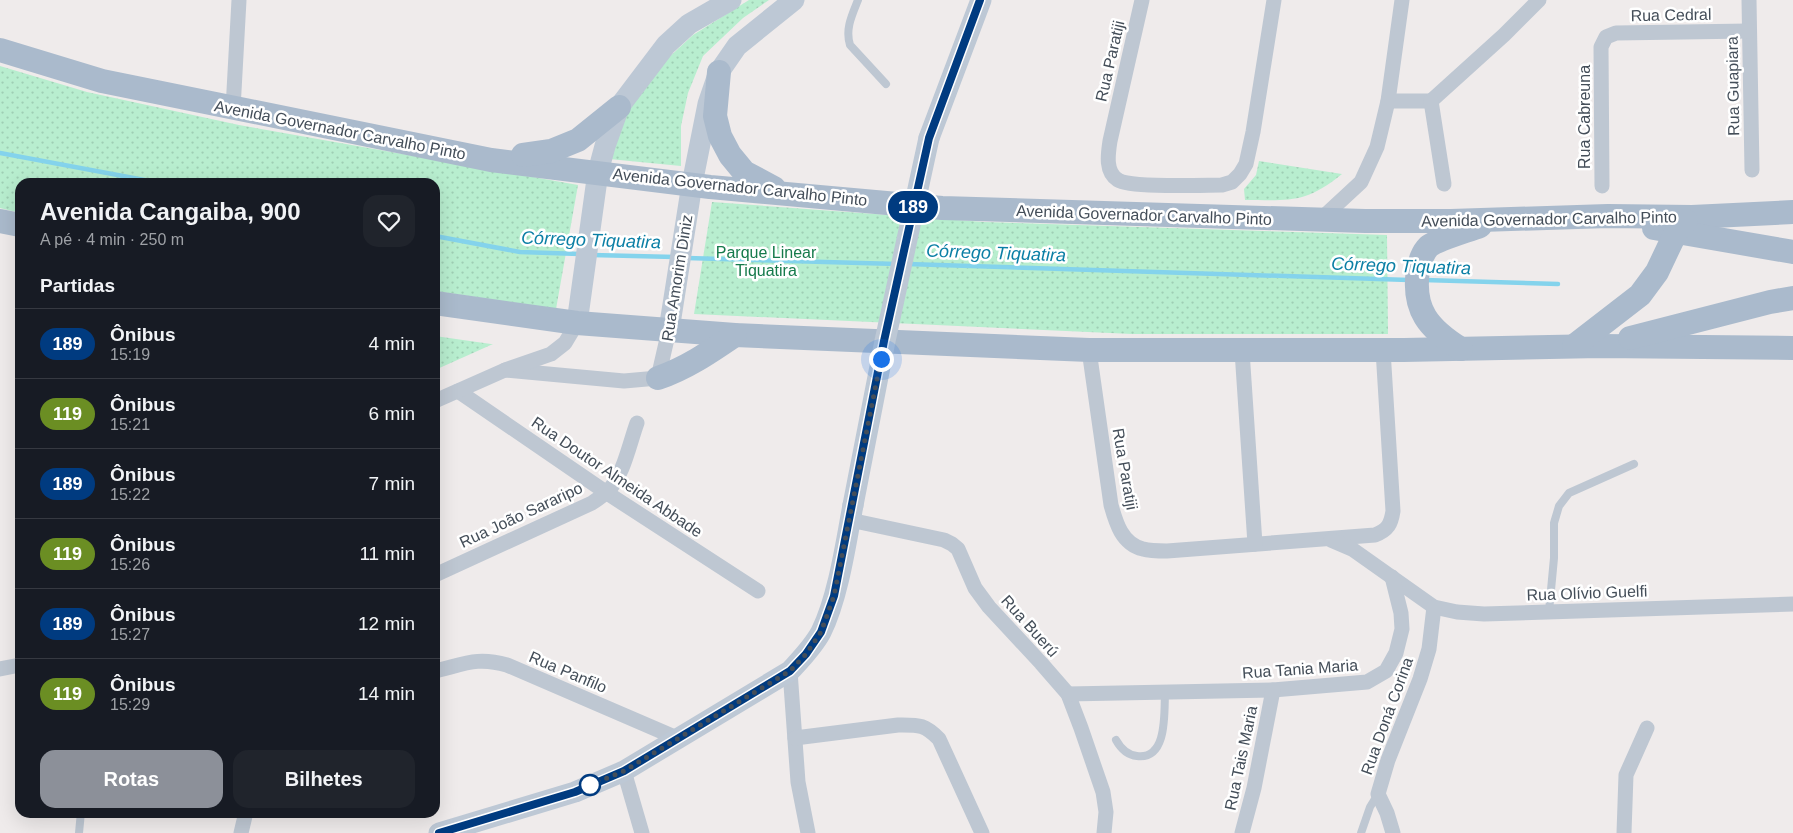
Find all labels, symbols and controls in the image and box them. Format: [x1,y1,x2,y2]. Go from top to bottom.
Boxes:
street label: Rua Cedral [1630,6,1712,24]
street label: Rua Paratiji [1092,19,1128,103]
street label: Rua Guapiara [1724,36,1742,136]
street label: Rua Cabreuna [1576,65,1593,169]
street label: Avenida Governador Carvalho Pinto [213,97,467,163]
street label: Avenida Governador Carvalho Pinto [612,165,868,209]
line badge: 189 [884,191,942,223]
button: heart [363,195,415,247]
text: 189 [898,197,928,217]
text: Avenida Cangaiba, 900 [40,198,301,225]
street label: Avenida Governador Carvalho Pinto [1016,202,1272,228]
street label: Avenida Governador Carvalho Pinto [1421,208,1677,230]
street label: Rua Amorim Diniz [659,213,695,343]
water label: Córrego Tiquatira [521,228,661,252]
text: A pé · 4 min · 250 m [40,231,184,248]
water label: Córrego Tiquatira [926,241,1066,265]
park label: Parque Linear Tiquatira [716,244,817,279]
water label: Córrego Tiquatira [1331,254,1471,278]
text: Partidas [40,275,115,296]
text: Ônibus [110,324,175,345]
text: 4 min [369,333,415,354]
text: 189 [52,334,83,354]
text: 15:19 [110,346,150,363]
your location [869,347,894,372]
text: Ônibus [110,394,175,415]
text: 6 min [369,403,415,424]
text: 119 [53,404,82,424]
street label: Rua Doutor Almeida Abbade [529,413,706,541]
text: 15:21 [110,416,150,433]
street label: Rua Paratiji [1109,427,1141,511]
text: Ônibus [110,464,175,485]
text: 7 min [369,473,415,494]
text: 189 [52,474,83,494]
street label: Rua João Sararipo [457,479,585,551]
text: 15:22 [110,486,150,503]
text: Ônibus [110,534,175,555]
text: 11 min [359,543,415,564]
text: 119 [53,544,82,564]
text: 15:26 [110,556,150,573]
street label: Rua Olívio Guelfi [1526,582,1648,604]
street label: Rua Buerú [998,592,1062,660]
text: Ônibus [110,604,175,625]
text: 12 min [358,613,415,634]
text: 189 [52,614,83,634]
text: 15:27 [110,626,150,643]
street label: Rua Panfilo [527,648,609,696]
street label: Rua Doná Corina [1358,655,1416,777]
street label: Rua Tania Maria [1241,656,1359,682]
text: Ônibus [110,674,175,695]
text: 14 min [358,683,415,704]
text: 119 [53,684,82,704]
text: 15:29 [110,696,150,713]
street label: Rua Tais Maria [1222,704,1260,812]
button: Rotas [40,750,223,808]
button: Bilhetes [233,750,415,808]
unlabelled marker [579,774,601,796]

